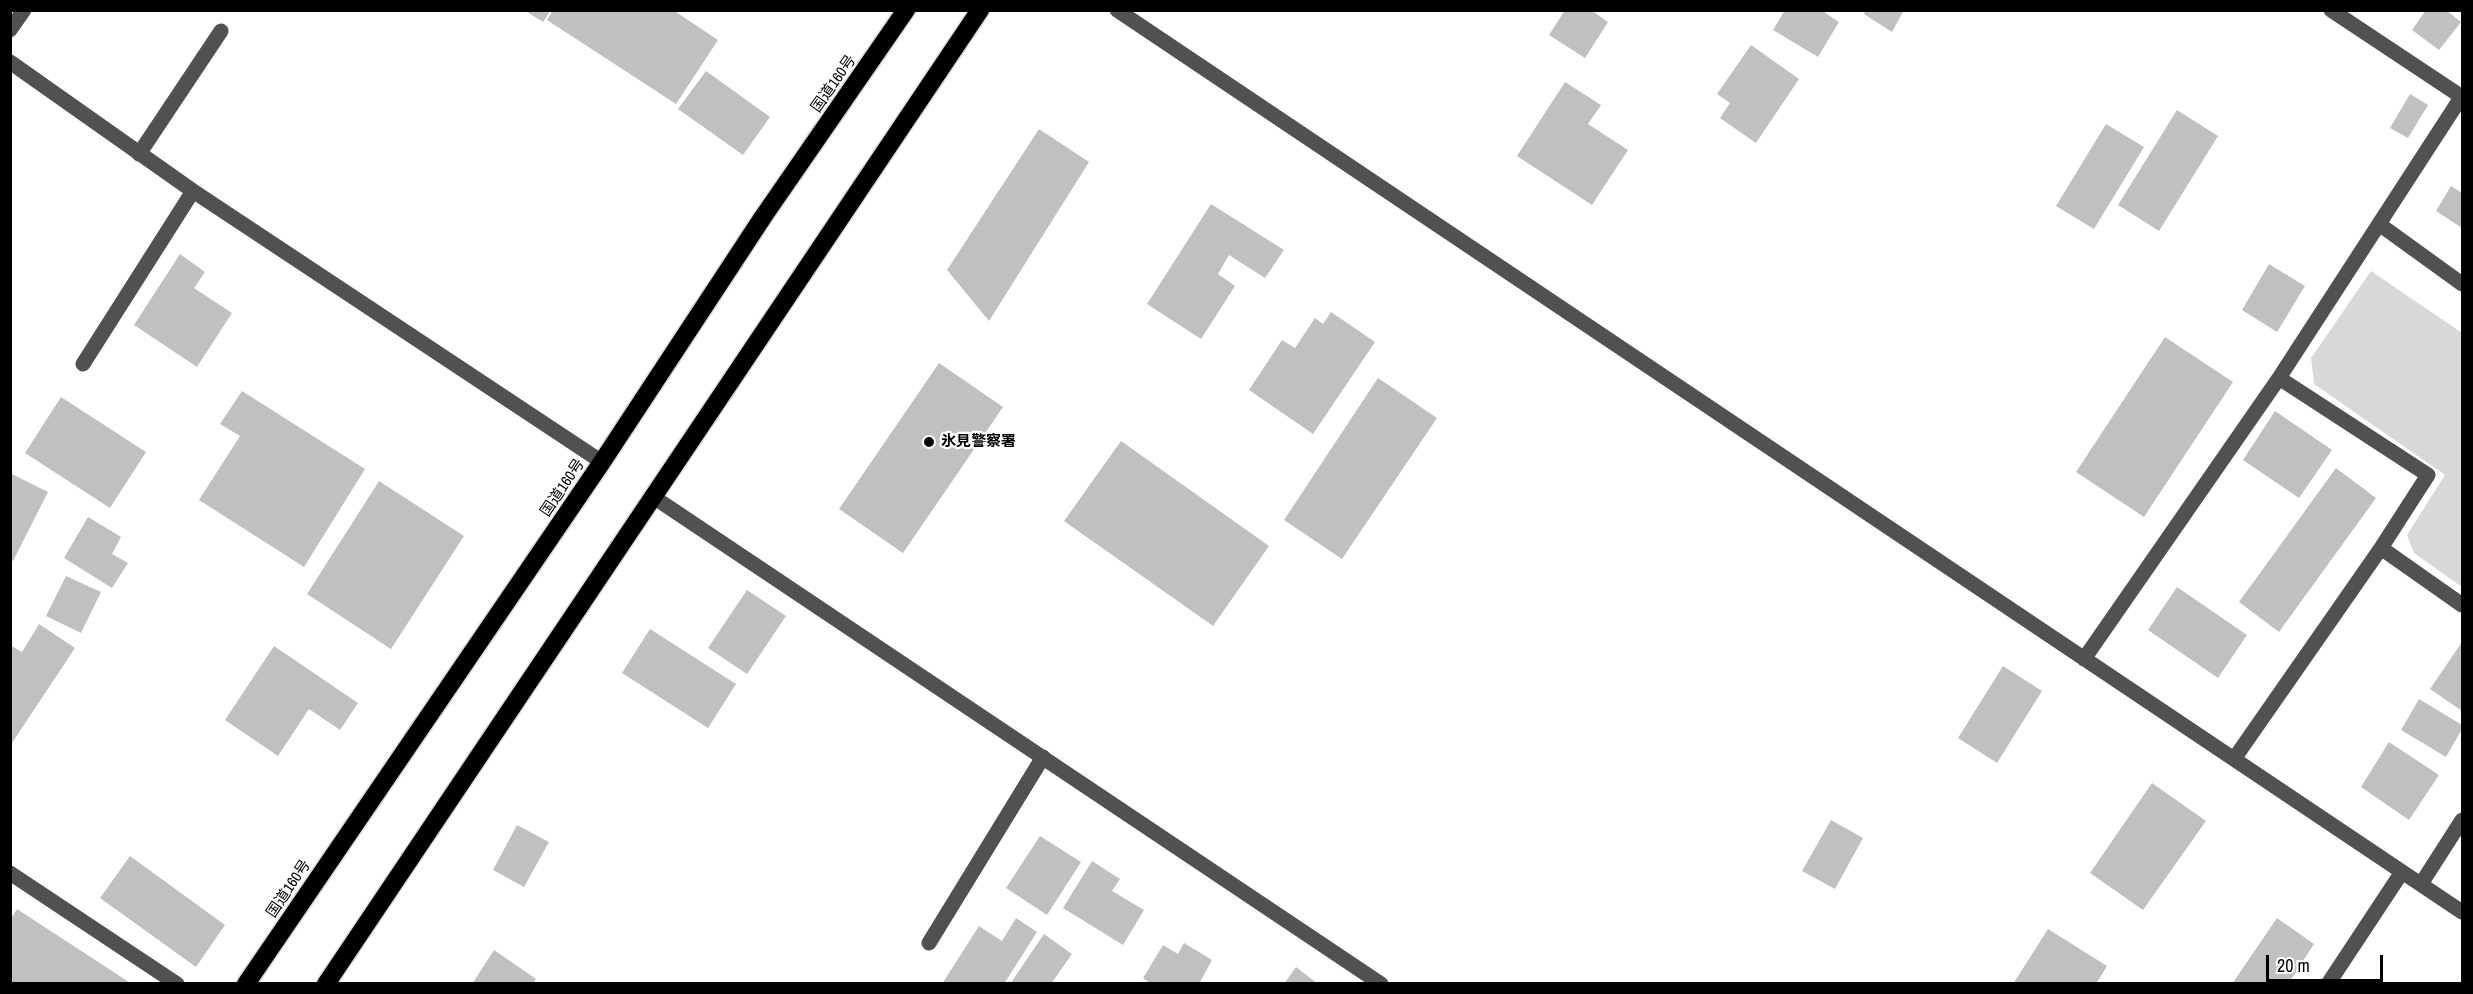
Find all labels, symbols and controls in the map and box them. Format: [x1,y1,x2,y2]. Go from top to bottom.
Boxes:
street label: 国道160号 [808,52,860,116]
place label: 氷見警察署 [941,433,1016,451]
marker: 氷見警察署 [922,435,936,449]
street label: 国道160号 [537,456,589,520]
street label: 国道160号 [263,857,315,921]
scale bar [2269,943,2386,981]
text: 20 m [2277,953,2310,978]

